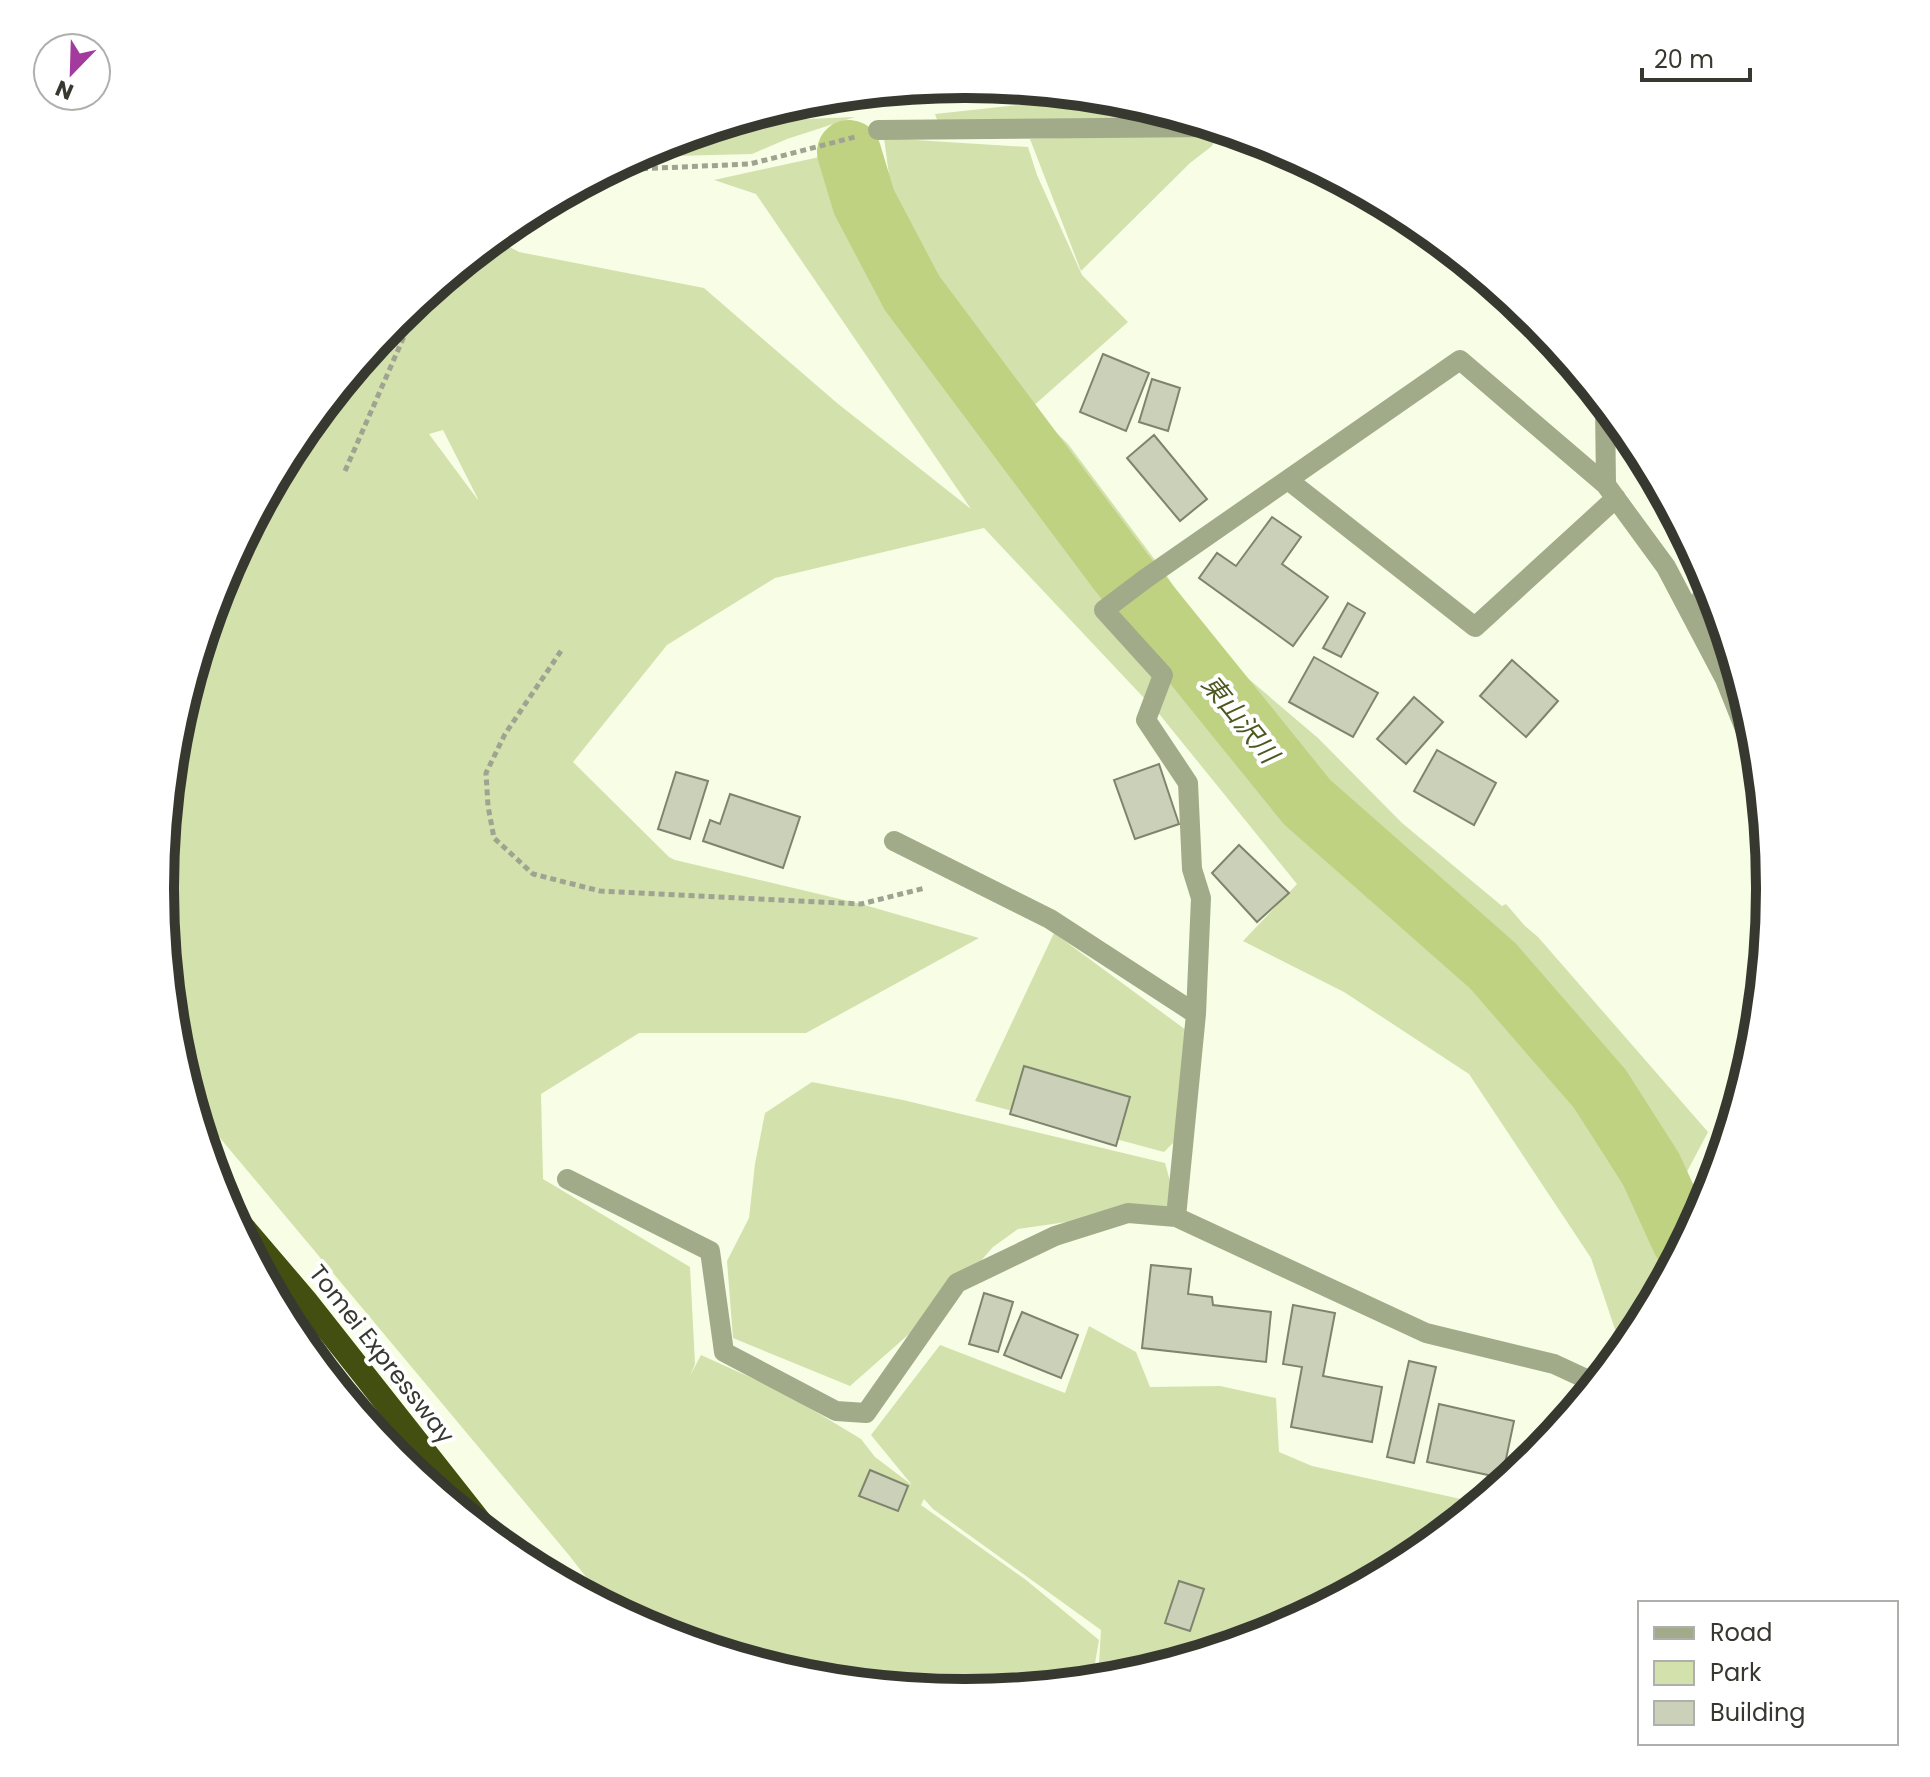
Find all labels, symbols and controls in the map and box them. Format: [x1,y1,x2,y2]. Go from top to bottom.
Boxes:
north arrow [32,32,112,112]
scale bar [1642,32,1750,82]
text: 20 m [1654,43,1714,76]
text: N [51,72,78,107]
water label: 東山沢川 [1193,667,1289,773]
street label: Tomei Expressway [302,1258,463,1451]
legend [1638,1601,1898,1745]
text: Road [1710,1616,1772,1649]
text: Park [1710,1656,1762,1689]
text: Building [1710,1696,1806,1729]

